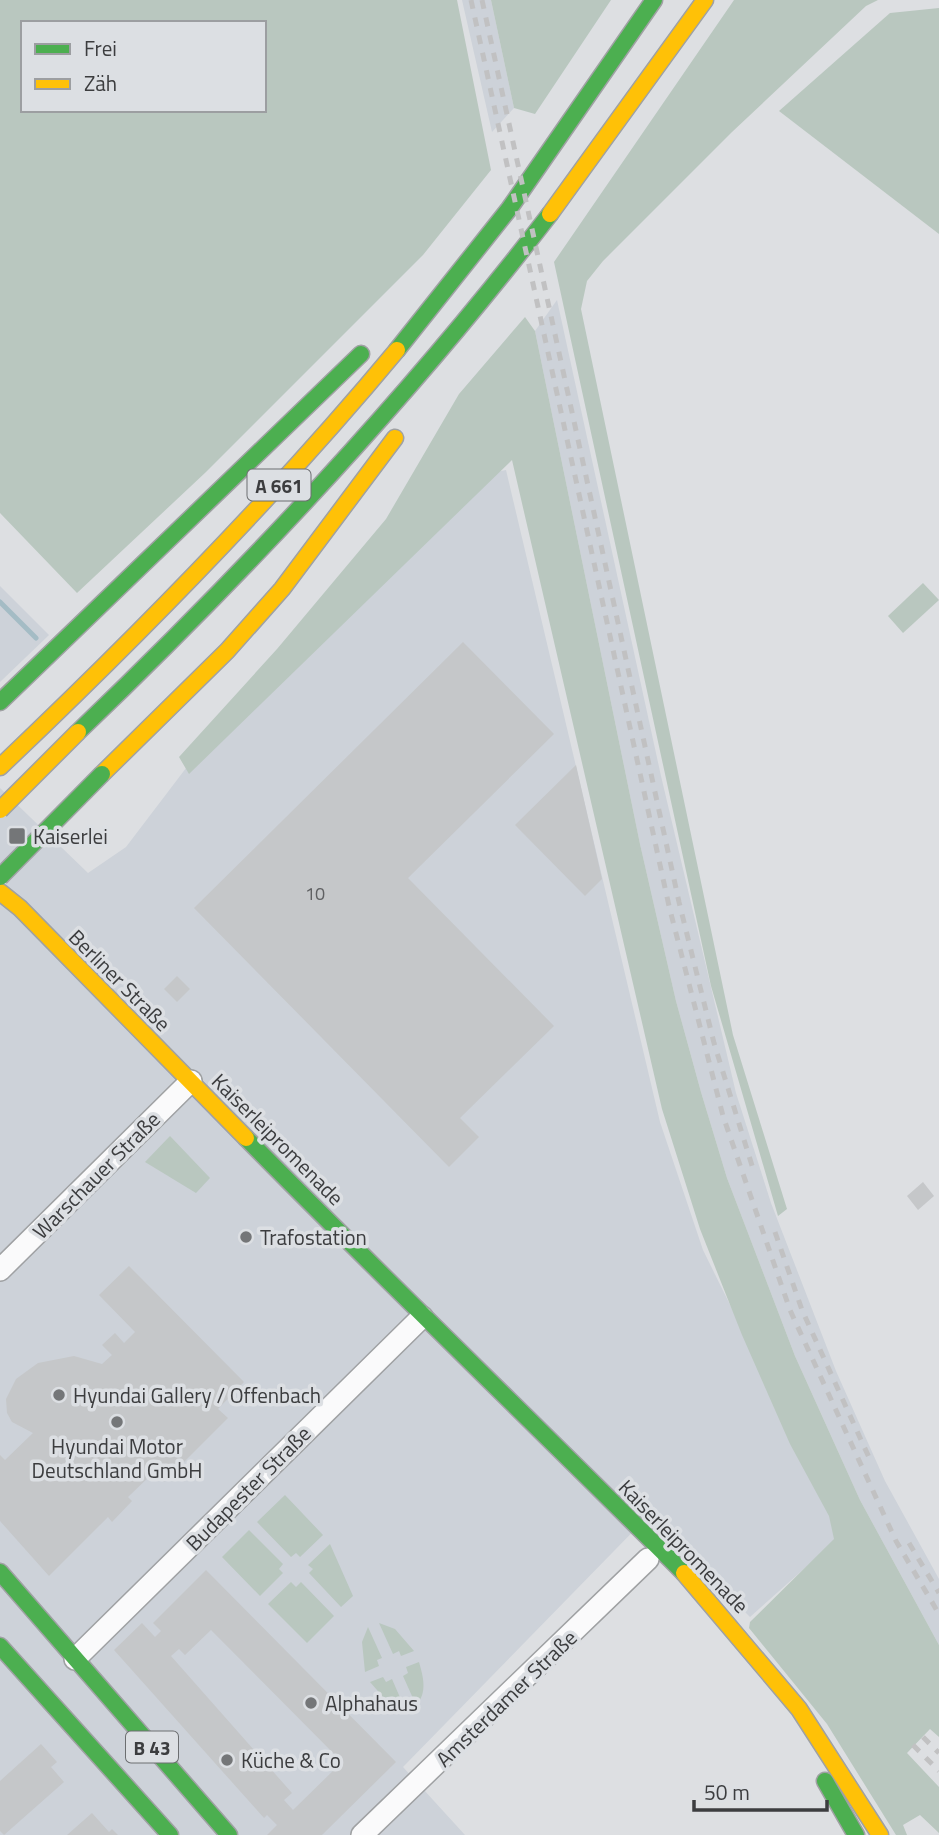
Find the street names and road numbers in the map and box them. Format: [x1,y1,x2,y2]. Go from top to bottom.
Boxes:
road number: A 661 [247,470,310,500]
street label: Berliner Straße [62,922,178,1038]
street label: Kaiserleipromenade [205,1066,351,1212]
street label: Warschauer Straße [25,1104,167,1246]
street label: Budapester Straße [178,1418,318,1558]
street label: Kaiserleipromenade [611,1472,757,1620]
street label: Amsterdamer Straße [428,1622,584,1774]
road number: B 43 [126,1732,178,1763]

